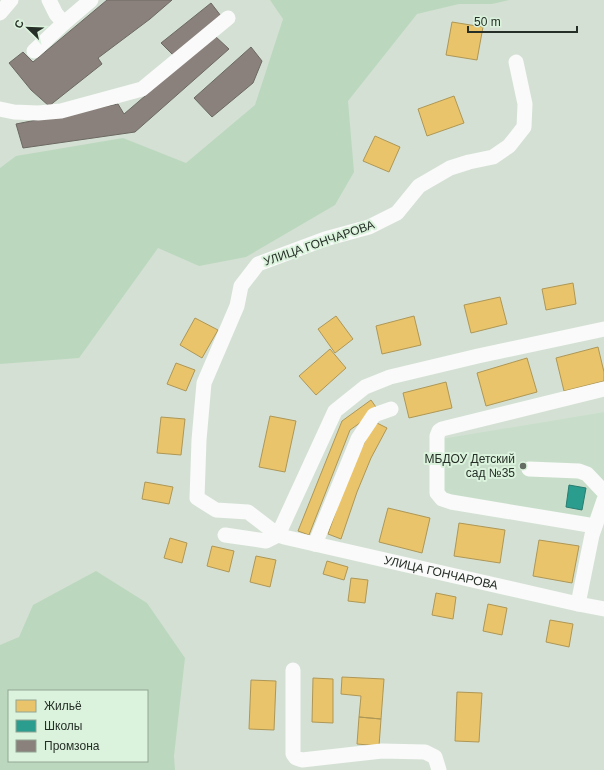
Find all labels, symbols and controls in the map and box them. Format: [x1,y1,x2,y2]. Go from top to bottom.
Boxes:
north arrow [8,8,48,48]
scale bar [468,8,577,34]
text: 50 m [474,15,501,29]
text: С [12,18,26,30]
street label: УЛИЦА ГОНЧАРОВА [262,217,376,269]
place label: МБДОУ Детский сад №35 [425,452,515,480]
marker: МБДОУ Детский сад №35 [518,461,528,471]
street label: УЛИЦА ГОНЧАРОВА [383,553,499,593]
legend [8,690,148,762]
text: Жильё [44,699,82,713]
text: Школы [44,719,82,733]
text: Промзона [44,739,100,753]

